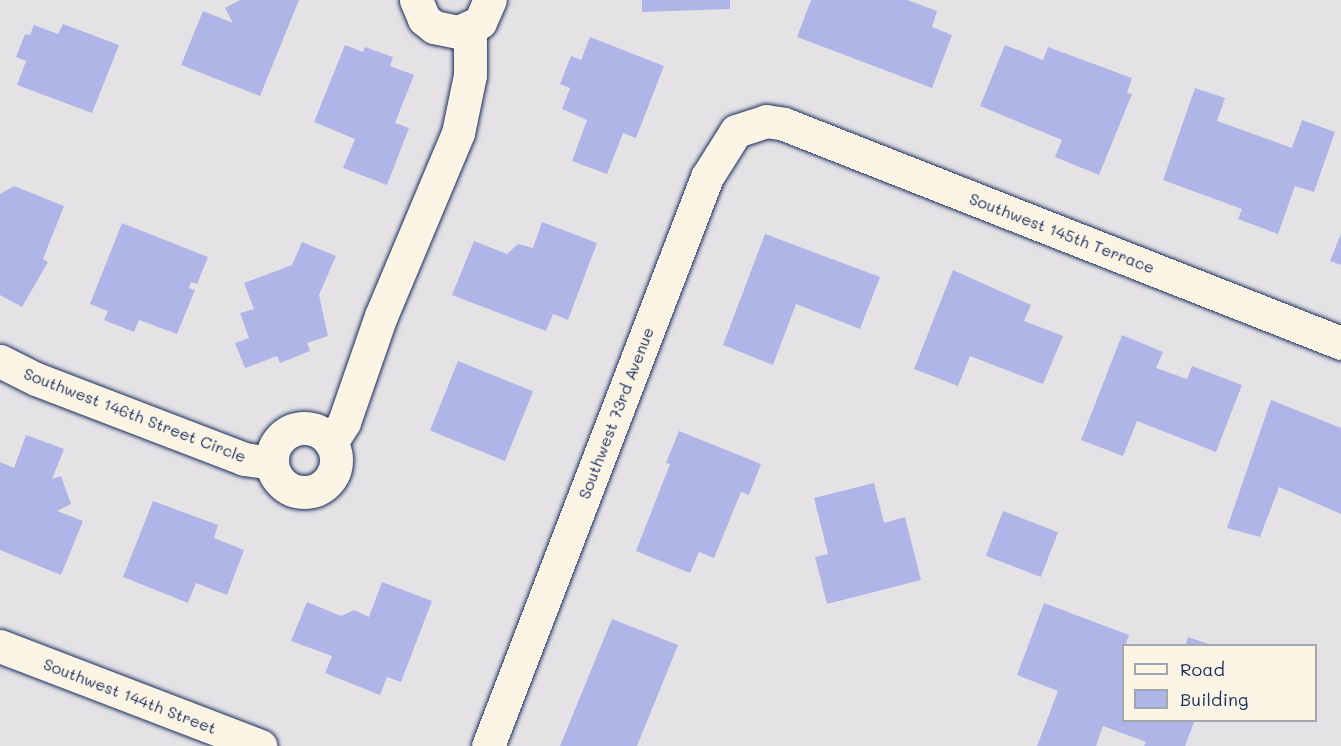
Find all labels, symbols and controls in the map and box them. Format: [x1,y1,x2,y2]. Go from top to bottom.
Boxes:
street label: Southwest 145th Terrace [967,189,1157,277]
street label: Southwest 73rd Avenue [574,324,658,502]
street label: Southwest 146th Street Circle [21,364,249,466]
legend [1122,644,1317,722]
street label: Southwest 144th Street [41,654,219,738]
text: Road [1180,657,1225,681]
text: Building [1180,687,1248,711]

